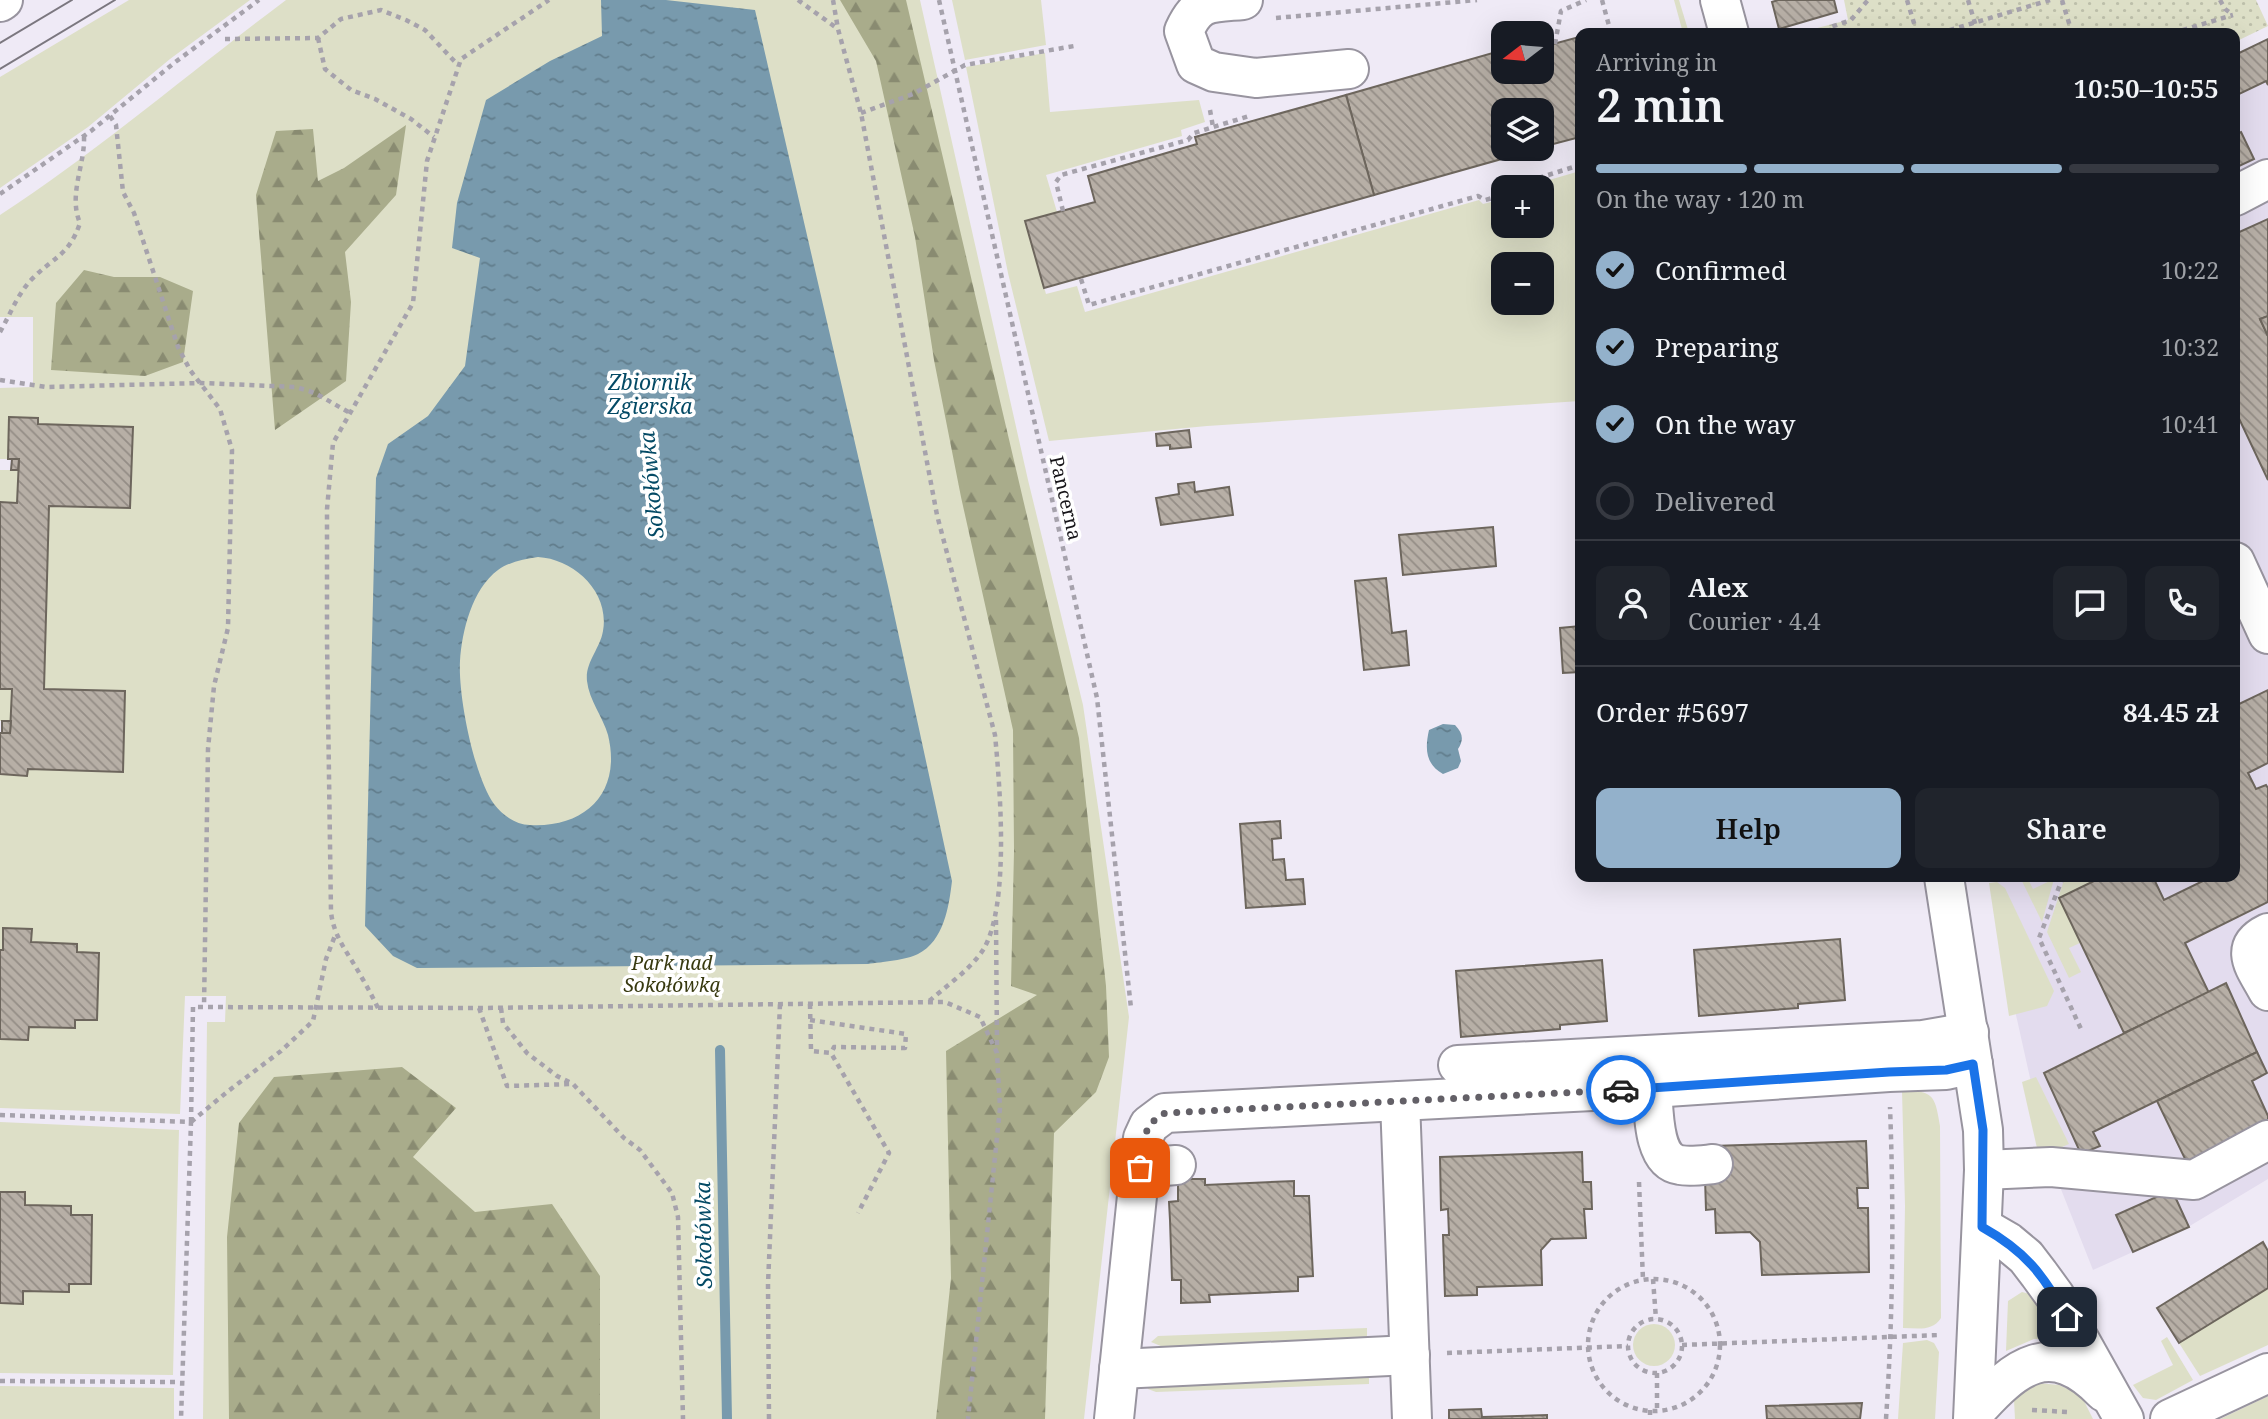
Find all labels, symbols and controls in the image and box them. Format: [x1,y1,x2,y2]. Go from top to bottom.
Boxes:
north arrow [1491,21,1554,84]
map controls [1491,21,1554,315]
text: Arriving in [1596,46,1717,78]
text: 10:50–10:55 [2073,70,2219,106]
text: 2 min [1596,73,1724,135]
button: layers [1491,98,1554,161]
button: + [1491,175,1554,238]
text: On the way · 120 m [1596,183,1804,215]
icon: check [1596,251,1634,289]
button: − [1491,252,1554,315]
text: Confirmed [1655,252,1787,288]
text: 10:22 [2161,254,2219,286]
icon: check [1596,328,1634,366]
text: Preparing [1655,329,1779,365]
text: 10:32 [2161,331,2219,363]
water label: Zbiornik Zgierska [607,368,693,420]
icon: check [1596,405,1634,443]
text: On the way [1655,406,1795,442]
text: 10:41 [2161,408,2219,440]
water label: Sokołówka [632,430,670,540]
street label: Pancerna [1044,453,1088,543]
text: Delivered [1655,483,1775,519]
button: person [1596,566,1670,640]
button: chat [2053,566,2127,640]
button: phone [2145,566,2219,640]
text: Alex [1688,569,1748,605]
text: Courier · 4.4 [1688,605,1821,637]
text: Order #5697 [1596,694,1749,730]
text: 84.45 zł [2123,694,2219,730]
button: Help [1596,788,1901,868]
button: Share [1915,788,2219,868]
park label: Park nad Sokołówką [623,950,721,998]
courier [1586,1055,1656,1125]
icon: car [1602,1071,1640,1109]
pin [1110,1138,1170,1198]
icon: bag [1121,1149,1159,1187]
water label: Sokołówka [688,1180,718,1289]
pin [2037,1287,2097,1347]
icon: home [2048,1298,2086,1336]

